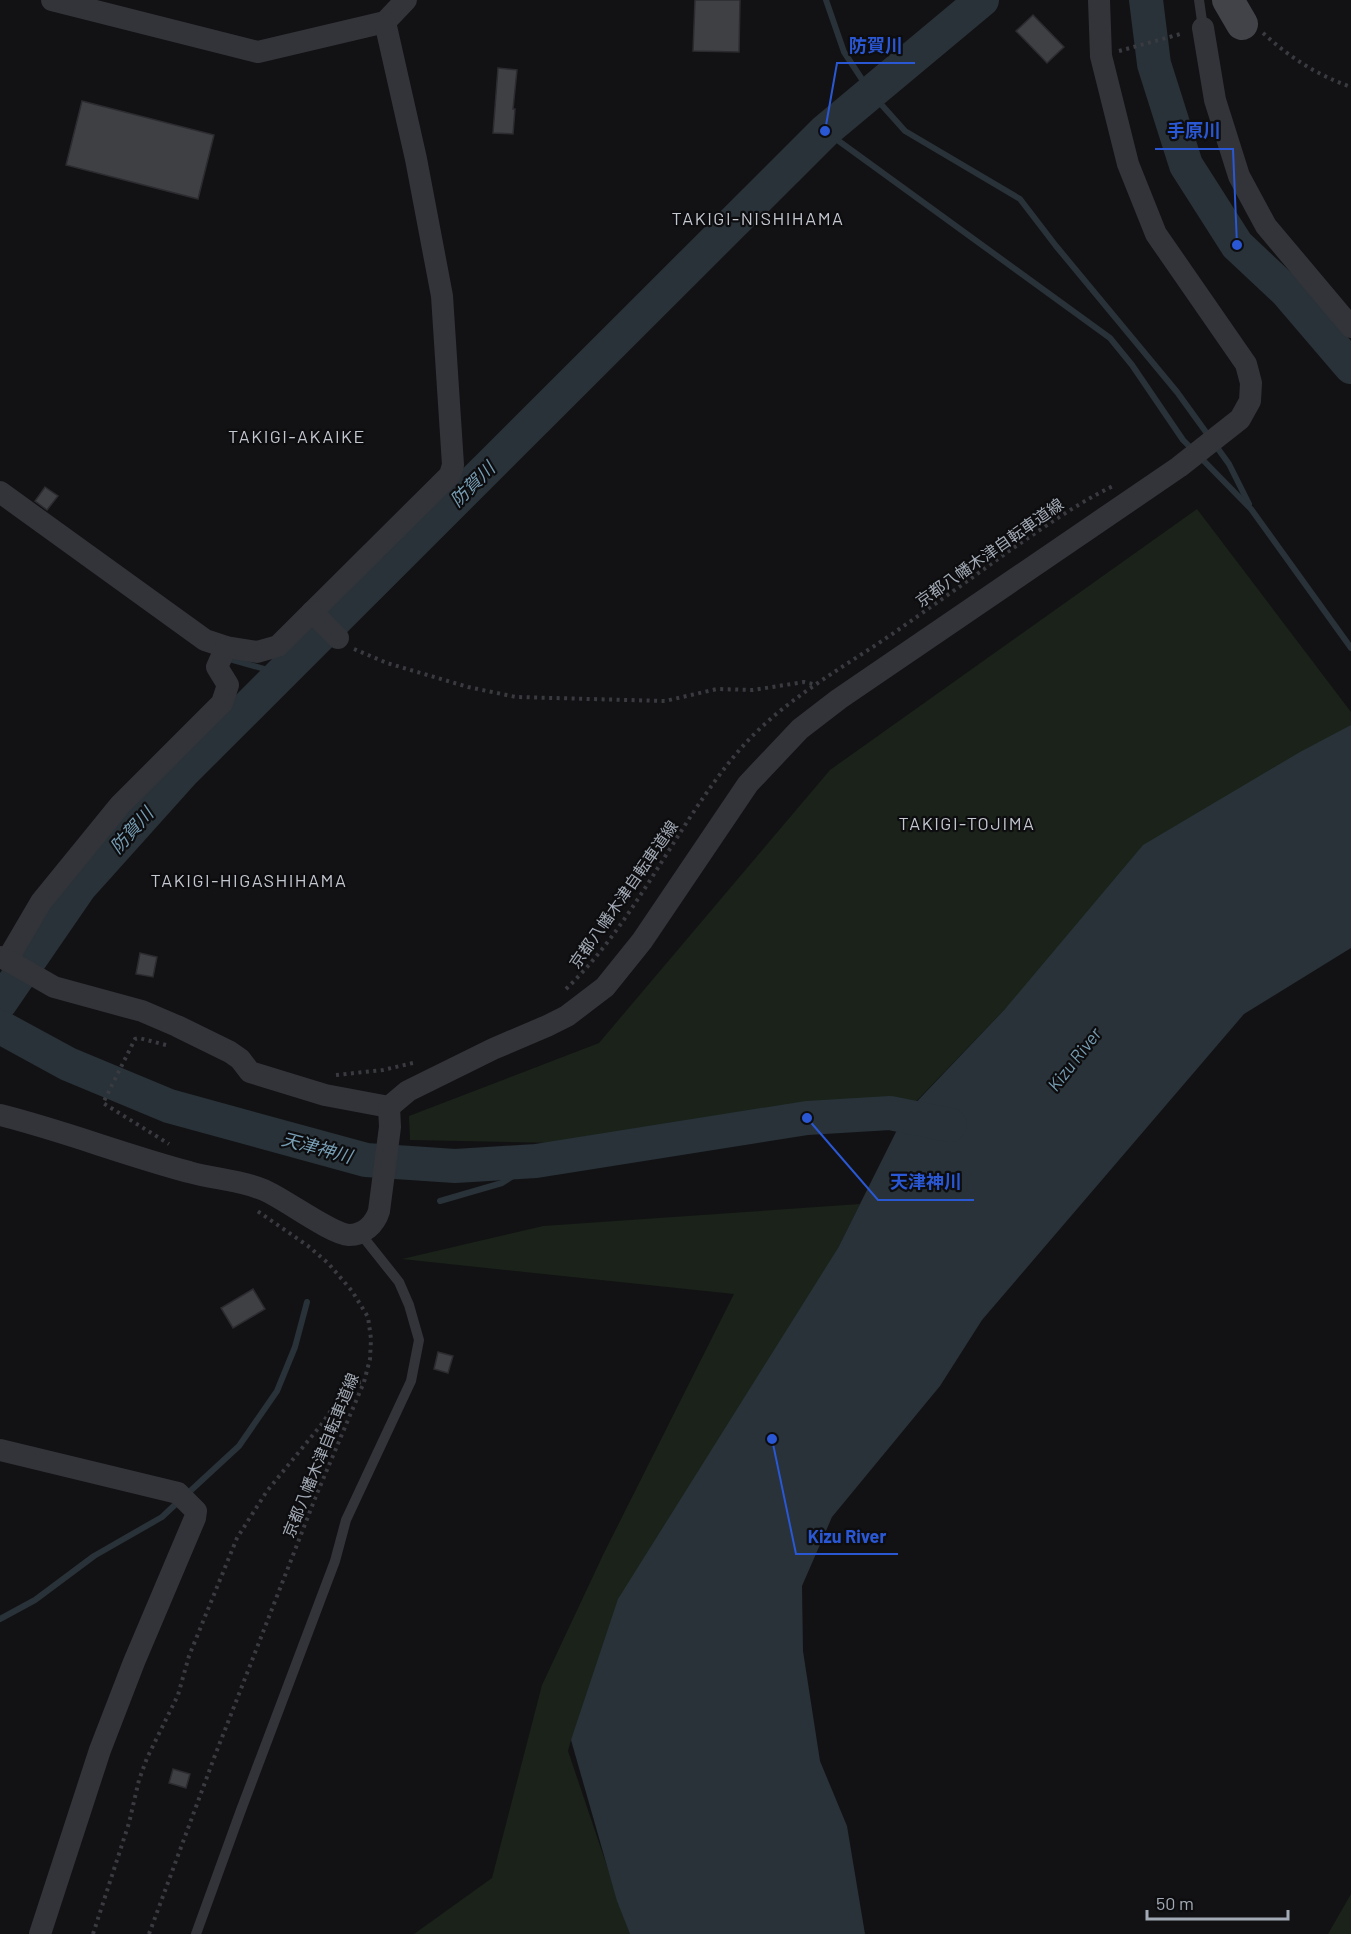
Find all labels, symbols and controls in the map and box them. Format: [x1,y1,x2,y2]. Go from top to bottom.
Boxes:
callout: 防賀川 [837,27,915,63]
text: 防賀川 [849,34,903,56]
callout: 手原川 [1155,113,1233,149]
text: 手原川 [1167,119,1221,141]
district label: TAKIGI-NISHIHAMA [672,207,844,229]
district label: TAKIGI-AKAIKE [228,425,366,447]
water label: 防賀川 [445,456,500,511]
street label: 京都八幡木津自転車道線 [911,494,1067,610]
water label: 防賀川 [105,801,159,857]
district label: TAKIGI-TOJIMA [899,812,1035,834]
street label: 京都八幡木津自転車道線 [565,816,681,972]
district label: TAKIGI-HIGASHIHAMA [151,869,347,891]
water label: Kizu River [1042,1022,1106,1095]
water label: 天津神川 [279,1127,357,1167]
callout: 天津神川 [878,1164,974,1200]
text: 天津神川 [890,1170,962,1192]
street label: 京都八幡木津自転車道線 [278,1370,362,1540]
callout: Kizu River [796,1518,898,1554]
text: Kizu River [808,1525,886,1547]
scale bar [1147,1883,1288,1921]
text: 50 m [1156,1892,1194,1914]

